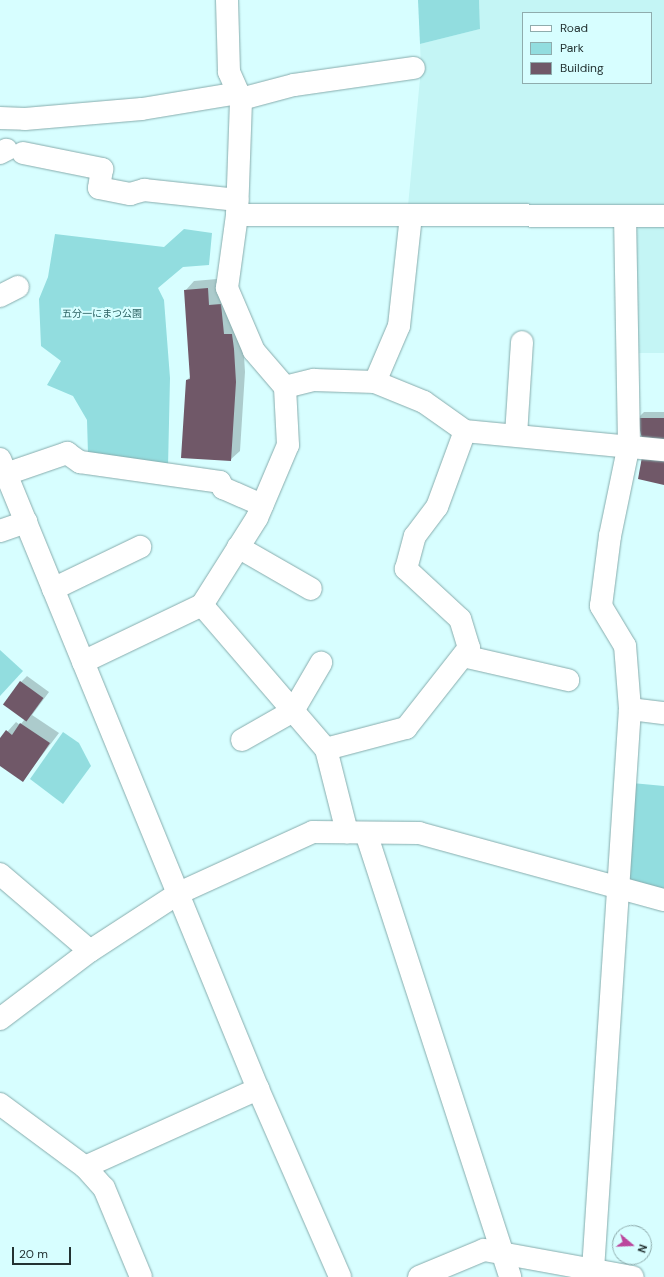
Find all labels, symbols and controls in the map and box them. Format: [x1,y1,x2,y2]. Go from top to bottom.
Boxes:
legend [522,12,652,84]
text: Road [560,20,588,36]
text: Park [560,40,584,56]
text: Building [560,60,604,76]
park label: 五分一にまつ公園 [62,308,142,320]
north arrow [612,1225,652,1265]
scale bar [14,1239,73,1265]
text: N [634,1243,650,1255]
text: 20 m [19,1246,48,1262]

